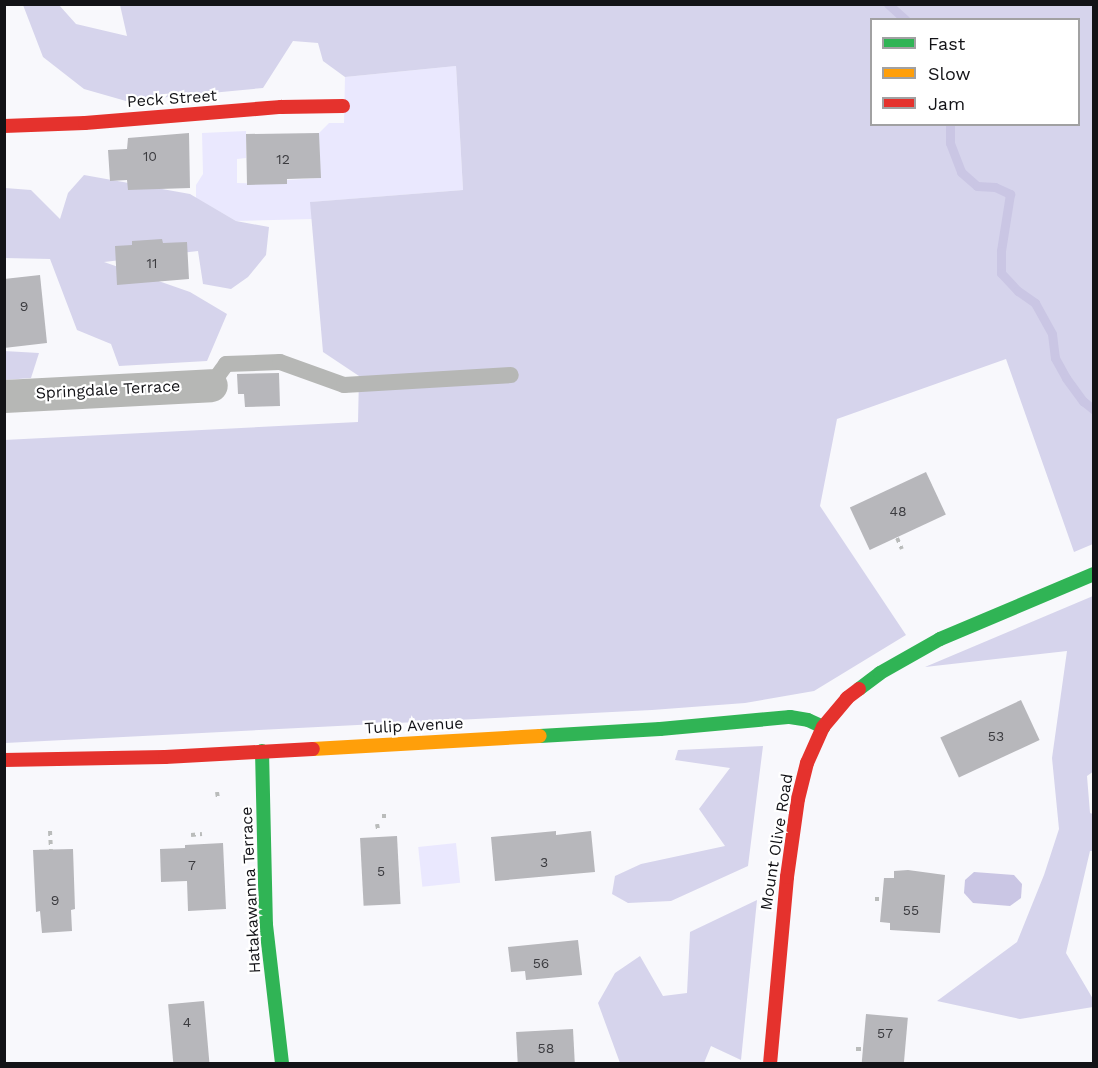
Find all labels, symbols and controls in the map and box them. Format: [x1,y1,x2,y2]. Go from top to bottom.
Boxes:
legend [870,18,1080,126]
text: Fast [928,33,965,54]
text: Slow [928,63,971,84]
street label: Peck Street [126,86,218,112]
text: Jam [928,93,965,114]
house number: 10 [143,148,157,164]
house number: 12 [276,151,290,167]
house number: 11 [147,255,157,271]
house number: 9 [20,298,28,314]
street label: Springdale Terrace [35,377,181,403]
house number: 48 [889,503,907,519]
street label: Tulip Avenue [364,714,464,738]
house number: 53 [988,728,1004,744]
street label: Mount Olive Road [757,772,797,912]
street label: Hatakawanna Terrace [237,806,265,974]
house number: 3 [540,854,548,870]
house number: 7 [188,857,196,873]
house number: 5 [377,863,385,879]
house number: 9 [51,892,59,908]
house number: 55 [903,902,919,918]
house number: 56 [533,955,549,971]
house number: 4 [183,1014,191,1030]
house number: 57 [877,1025,893,1041]
house number: 58 [538,1040,554,1056]

